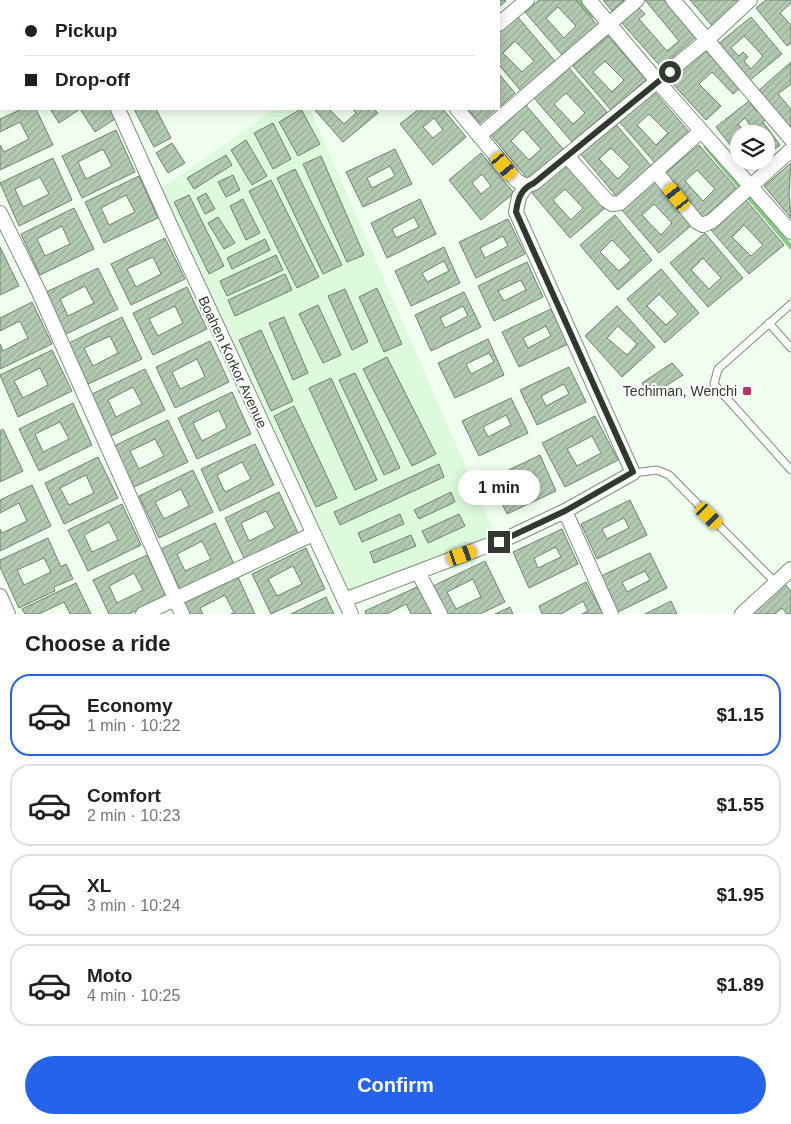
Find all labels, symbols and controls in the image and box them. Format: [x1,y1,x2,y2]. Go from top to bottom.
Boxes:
text: Pickup [55,20,117,41]
route start [659,61,681,83]
text: Drop-off [55,69,130,90]
map controls [730,125,775,170]
button: layers [730,125,775,170]
car [488,150,519,182]
car [661,181,692,213]
street label: Boahen Korkor Avenue [195,293,271,431]
place label: Techiman, Wenchi [623,383,737,399]
marker: Techiman, Wenchi [741,385,753,397]
callout: 1 min [458,470,540,504]
text: 1 min [478,479,520,496]
car [693,500,724,532]
route end [488,531,510,553]
car [445,543,478,567]
text: Choose a ride [25,631,170,656]
icon: car [27,693,72,738]
text: Economy [87,695,173,716]
text: $1.15 [716,704,764,725]
text: 1 min · 10:22 [87,717,180,734]
icon: car [27,783,72,828]
text: Comfort [87,785,161,806]
text: $1.55 [716,794,764,815]
text: 2 min · 10:23 [87,807,180,824]
icon: car [27,873,72,918]
text: XL [87,875,111,896]
text: $1.95 [716,884,764,905]
text: 3 min · 10:24 [87,897,180,914]
icon: car [27,963,72,1008]
text: Moto [87,965,132,986]
text: $1.89 [716,974,764,995]
text: 4 min · 10:25 [87,987,180,1004]
button: Confirm [25,1056,766,1114]

